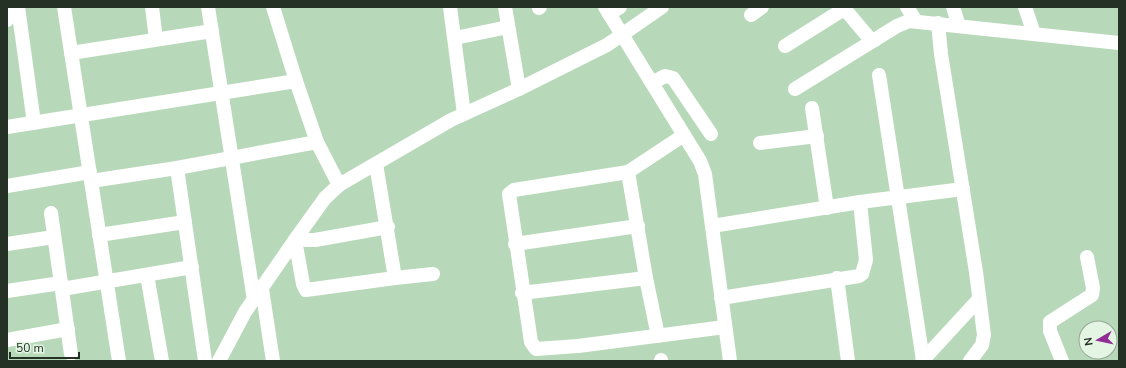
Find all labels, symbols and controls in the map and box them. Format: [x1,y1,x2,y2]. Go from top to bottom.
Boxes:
north arrow [1078,320,1118,360]
scale bar [10,334,79,360]
text: N [1081,336,1097,347]
text: 50 m [16,340,44,356]

